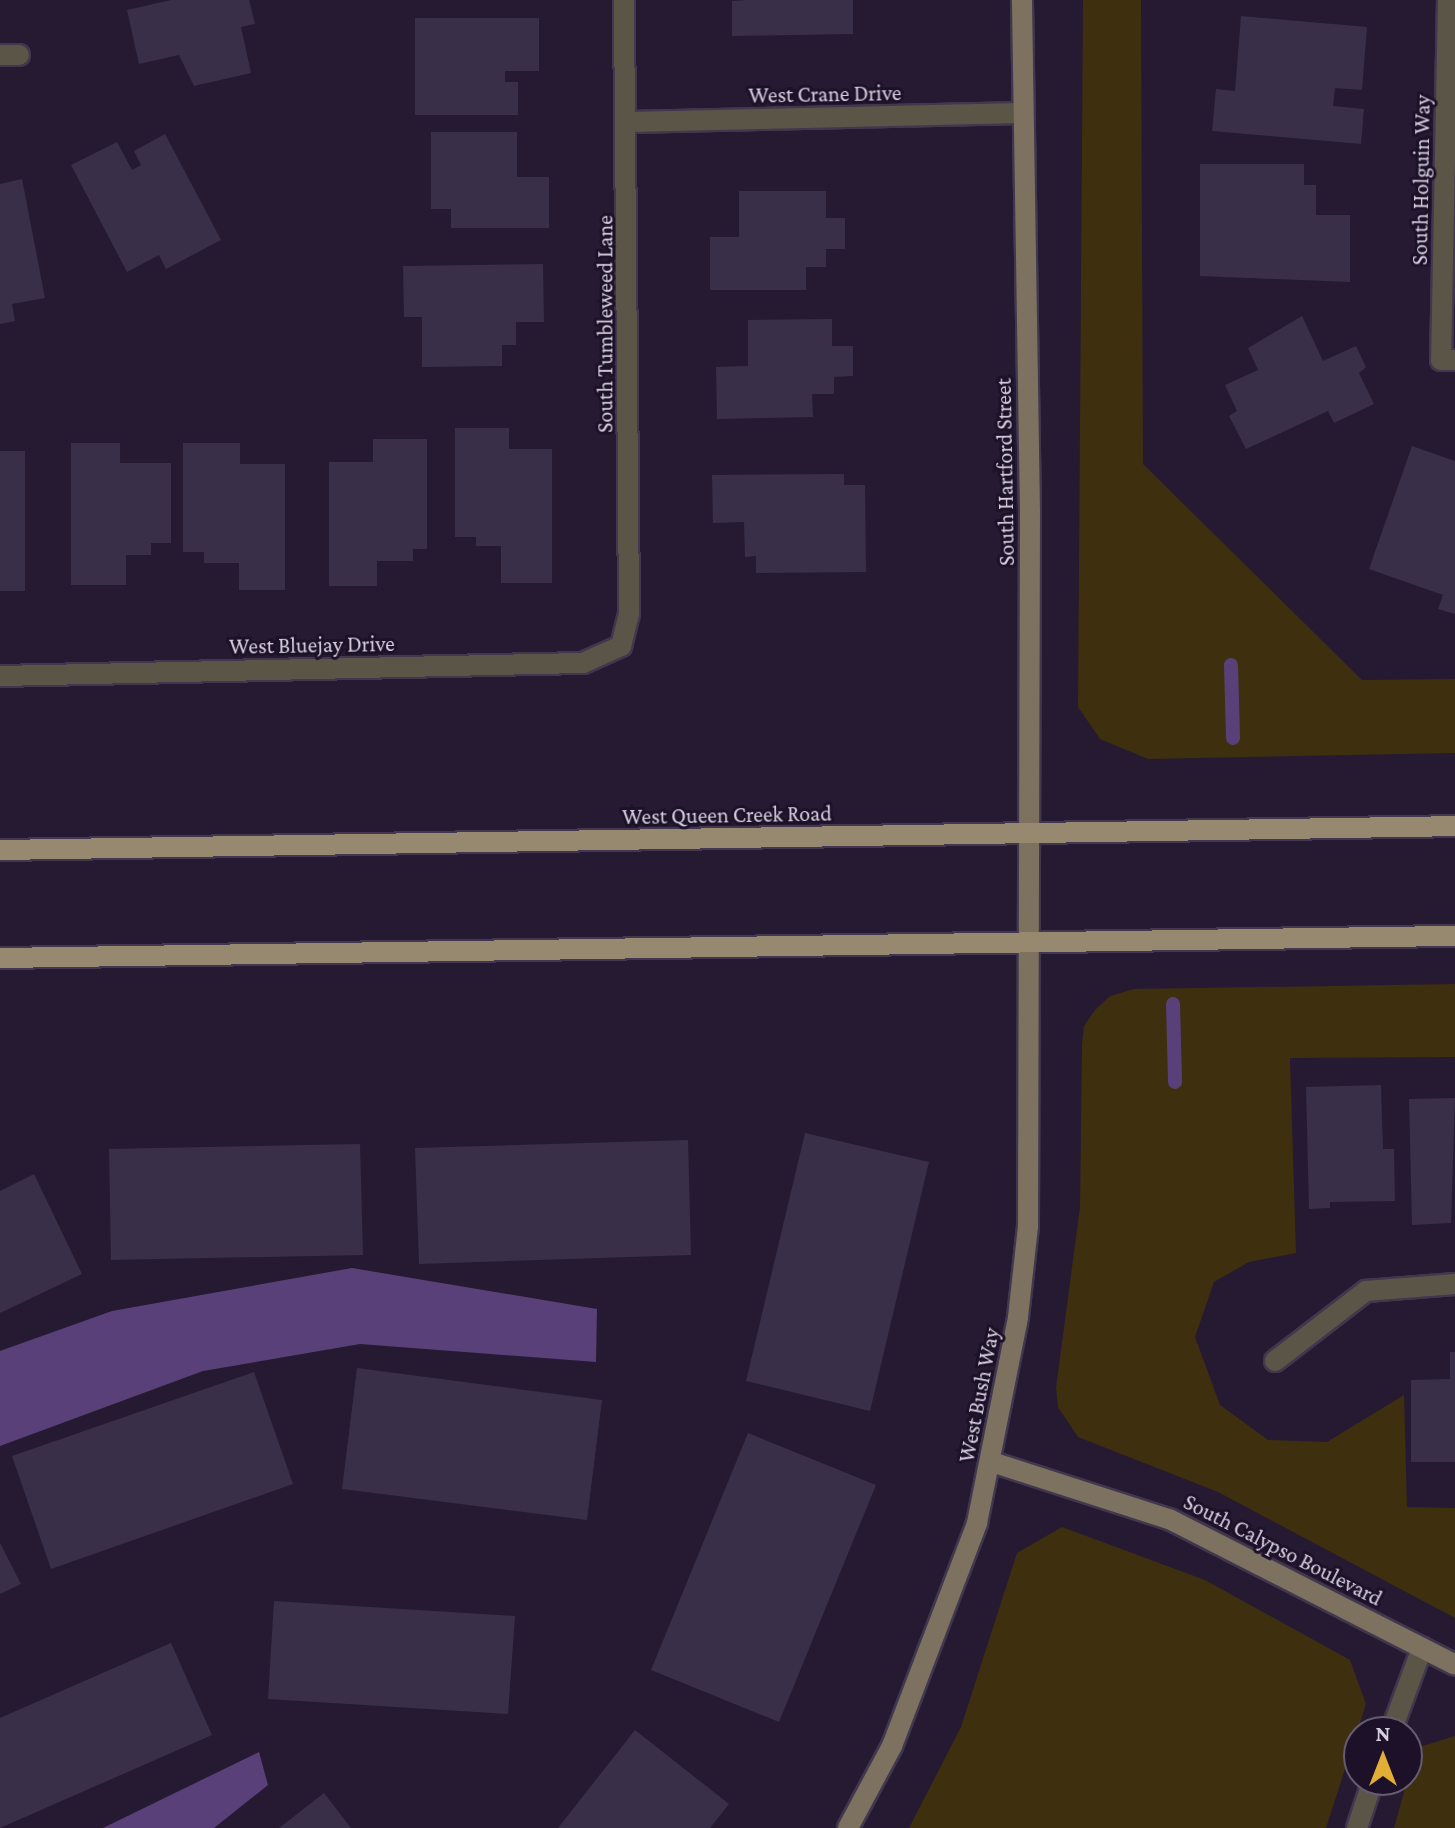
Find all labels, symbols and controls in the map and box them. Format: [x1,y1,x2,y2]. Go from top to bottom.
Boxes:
street label: West Crane Drive [748,79,902,109]
street label: South Holguin Way [1406,94,1436,266]
street label: South Tumbleweed Lane [592,215,618,433]
street label: South Hartford Street [990,378,1020,566]
street label: West Bluejay Drive [229,630,395,660]
street label: West Queen Creek Road [622,800,832,830]
street label: West Bush Way [953,1325,1005,1465]
street label: South Calypso Boulevard [1179,1488,1387,1612]
north arrow [1343,1716,1423,1796]
text: N [1376,1721,1391,1746]

